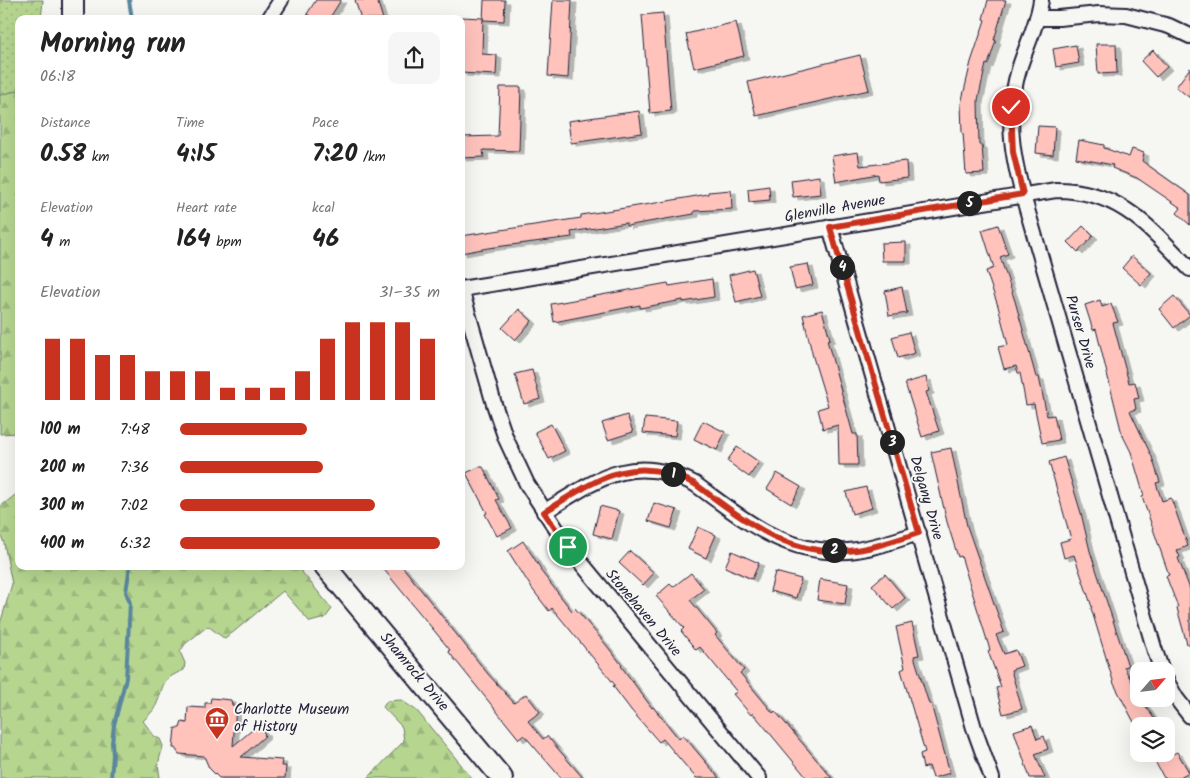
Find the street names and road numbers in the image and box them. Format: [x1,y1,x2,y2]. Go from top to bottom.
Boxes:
street label: Glenville Avenue [783,188,887,230]
street label: Purser Drive [1058,292,1102,372]
street label: Delgany Drive [903,453,950,543]
street label: Stonehaven Drive [599,564,687,663]
street label: Shamrock Drive [373,627,455,717]

